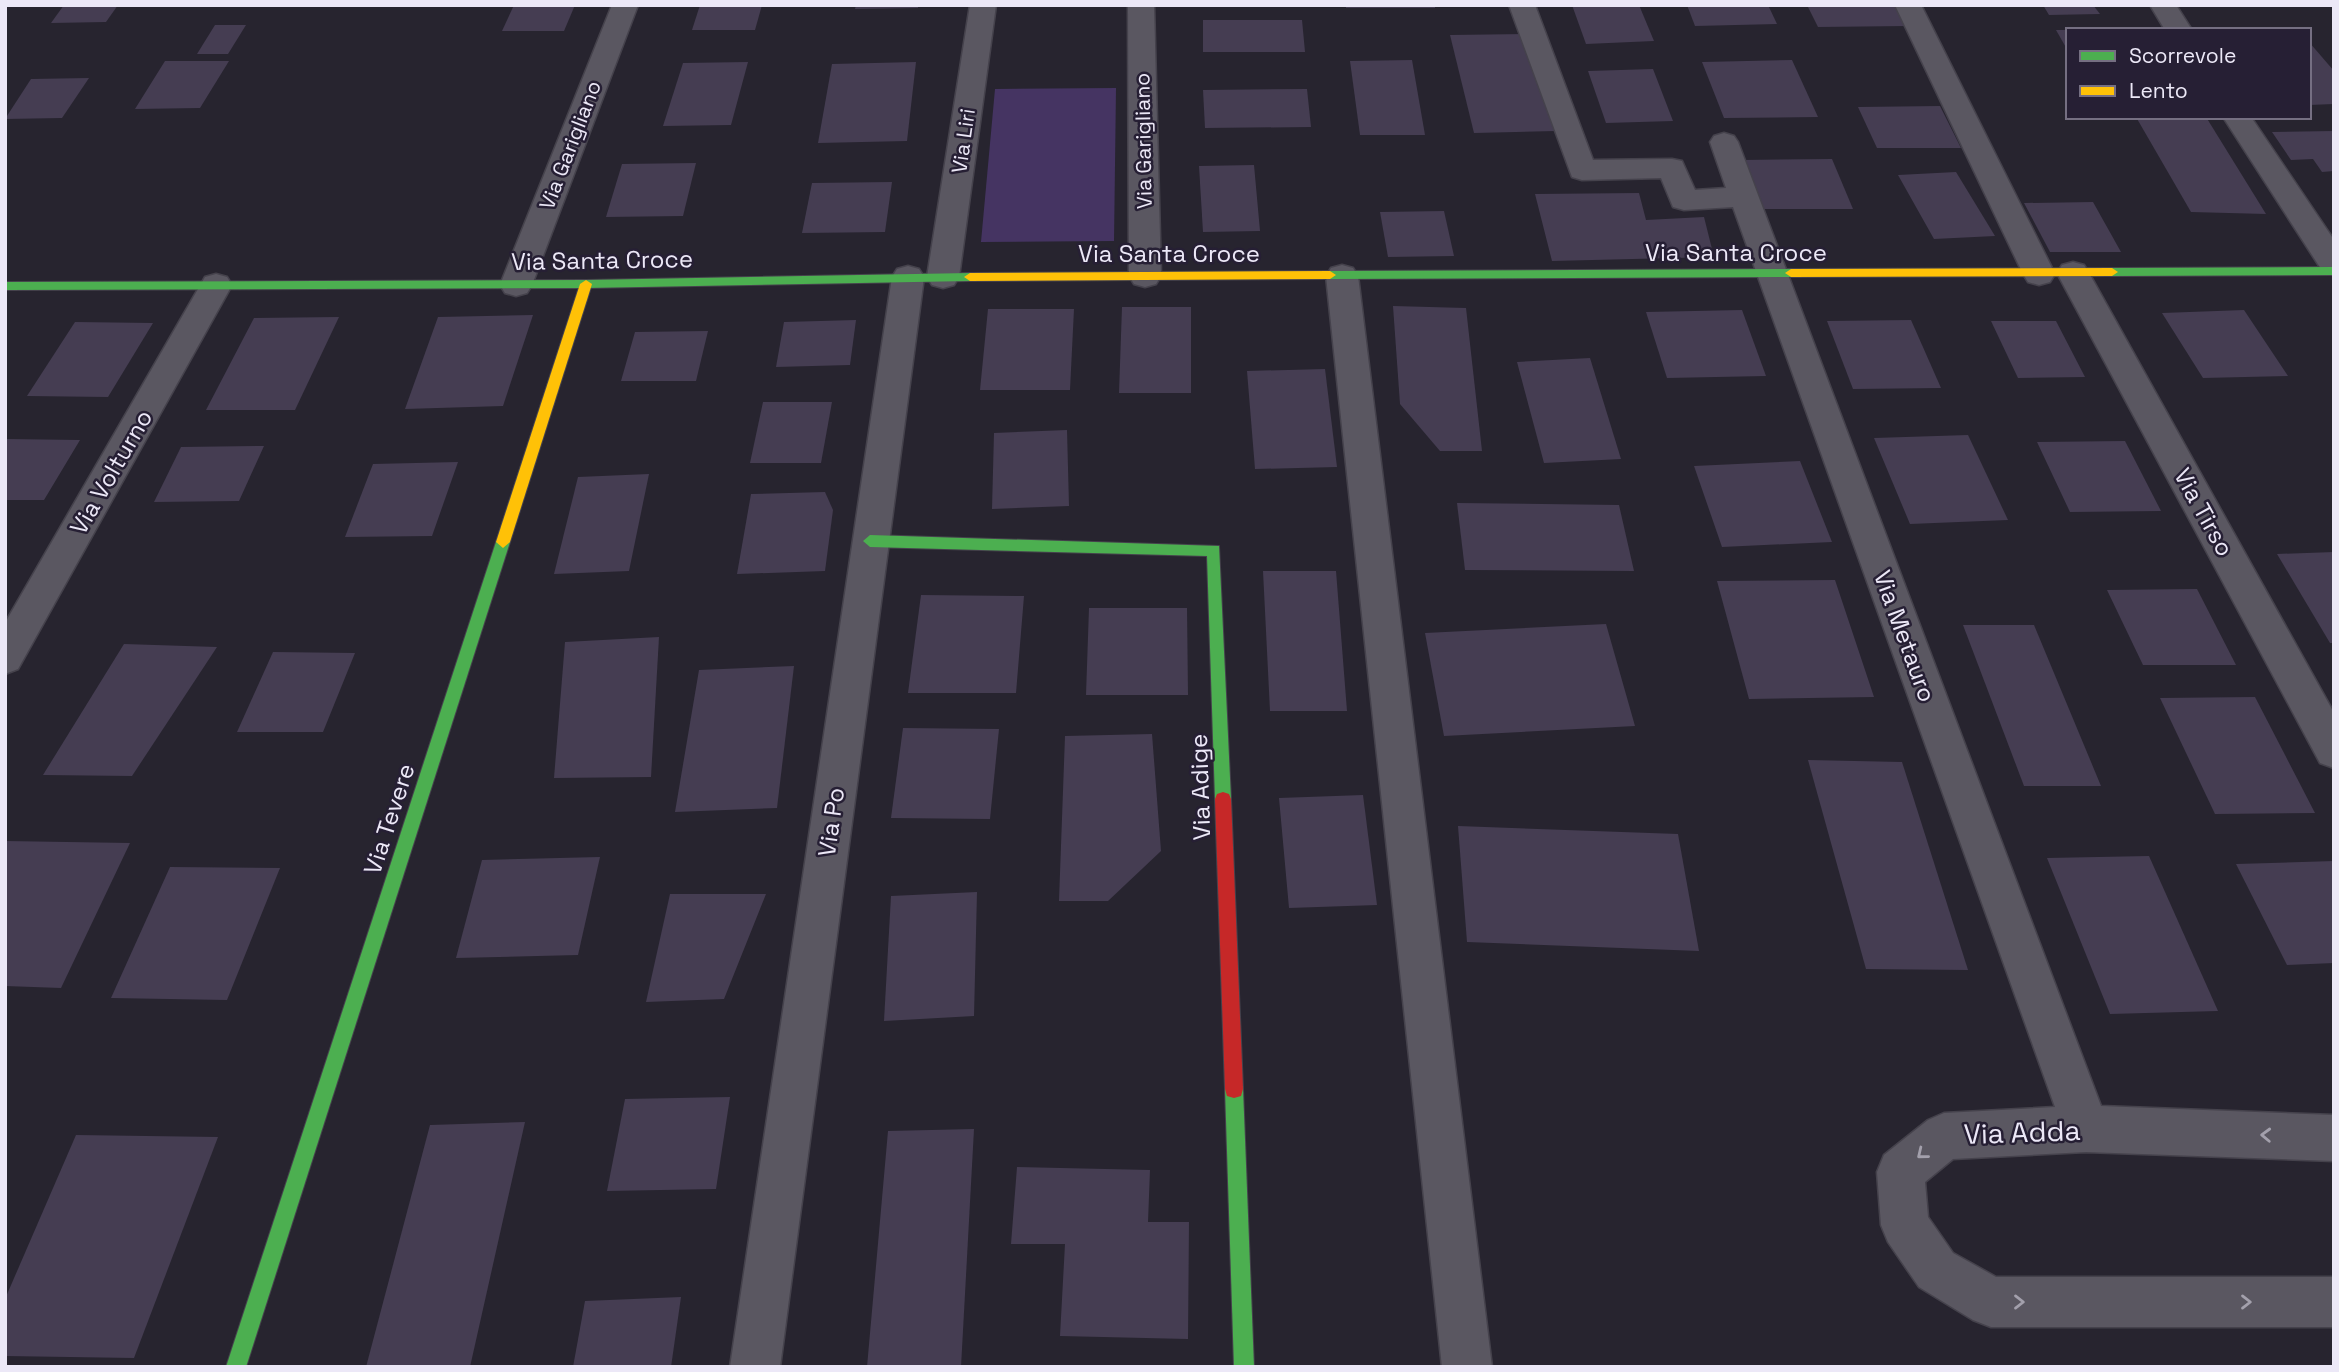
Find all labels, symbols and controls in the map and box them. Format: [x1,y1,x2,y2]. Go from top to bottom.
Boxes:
legend [2066,28,2311,119]
text: Scorrevole [2129,42,2236,69]
street label: Via Garigliano [1128,73,1158,209]
street label: Via Garigliano [533,77,607,213]
text: Lento [2129,77,2188,104]
street label: Via Liri [945,107,981,175]
street label: Via Santa Croce [1645,237,1827,268]
street label: Via Santa Croce [1078,238,1260,269]
street label: Via Santa Croce [511,243,693,277]
street label: Via Volturno [63,404,159,540]
street label: Via Tirso [2167,462,2241,562]
street label: Via Metauro [1867,566,1943,706]
street label: Via Adige [1183,733,1217,841]
street label: Via Tevere [356,760,422,878]
street label: Via Po [811,785,851,859]
street label: Via Adda [1963,1112,2081,1152]
one-way arrow [2260,1128,2271,1143]
one-way arrow [1918,1146,1931,1158]
one-way arrow [2014,1294,2025,1310]
one-way arrow [2242,1294,2252,1310]

